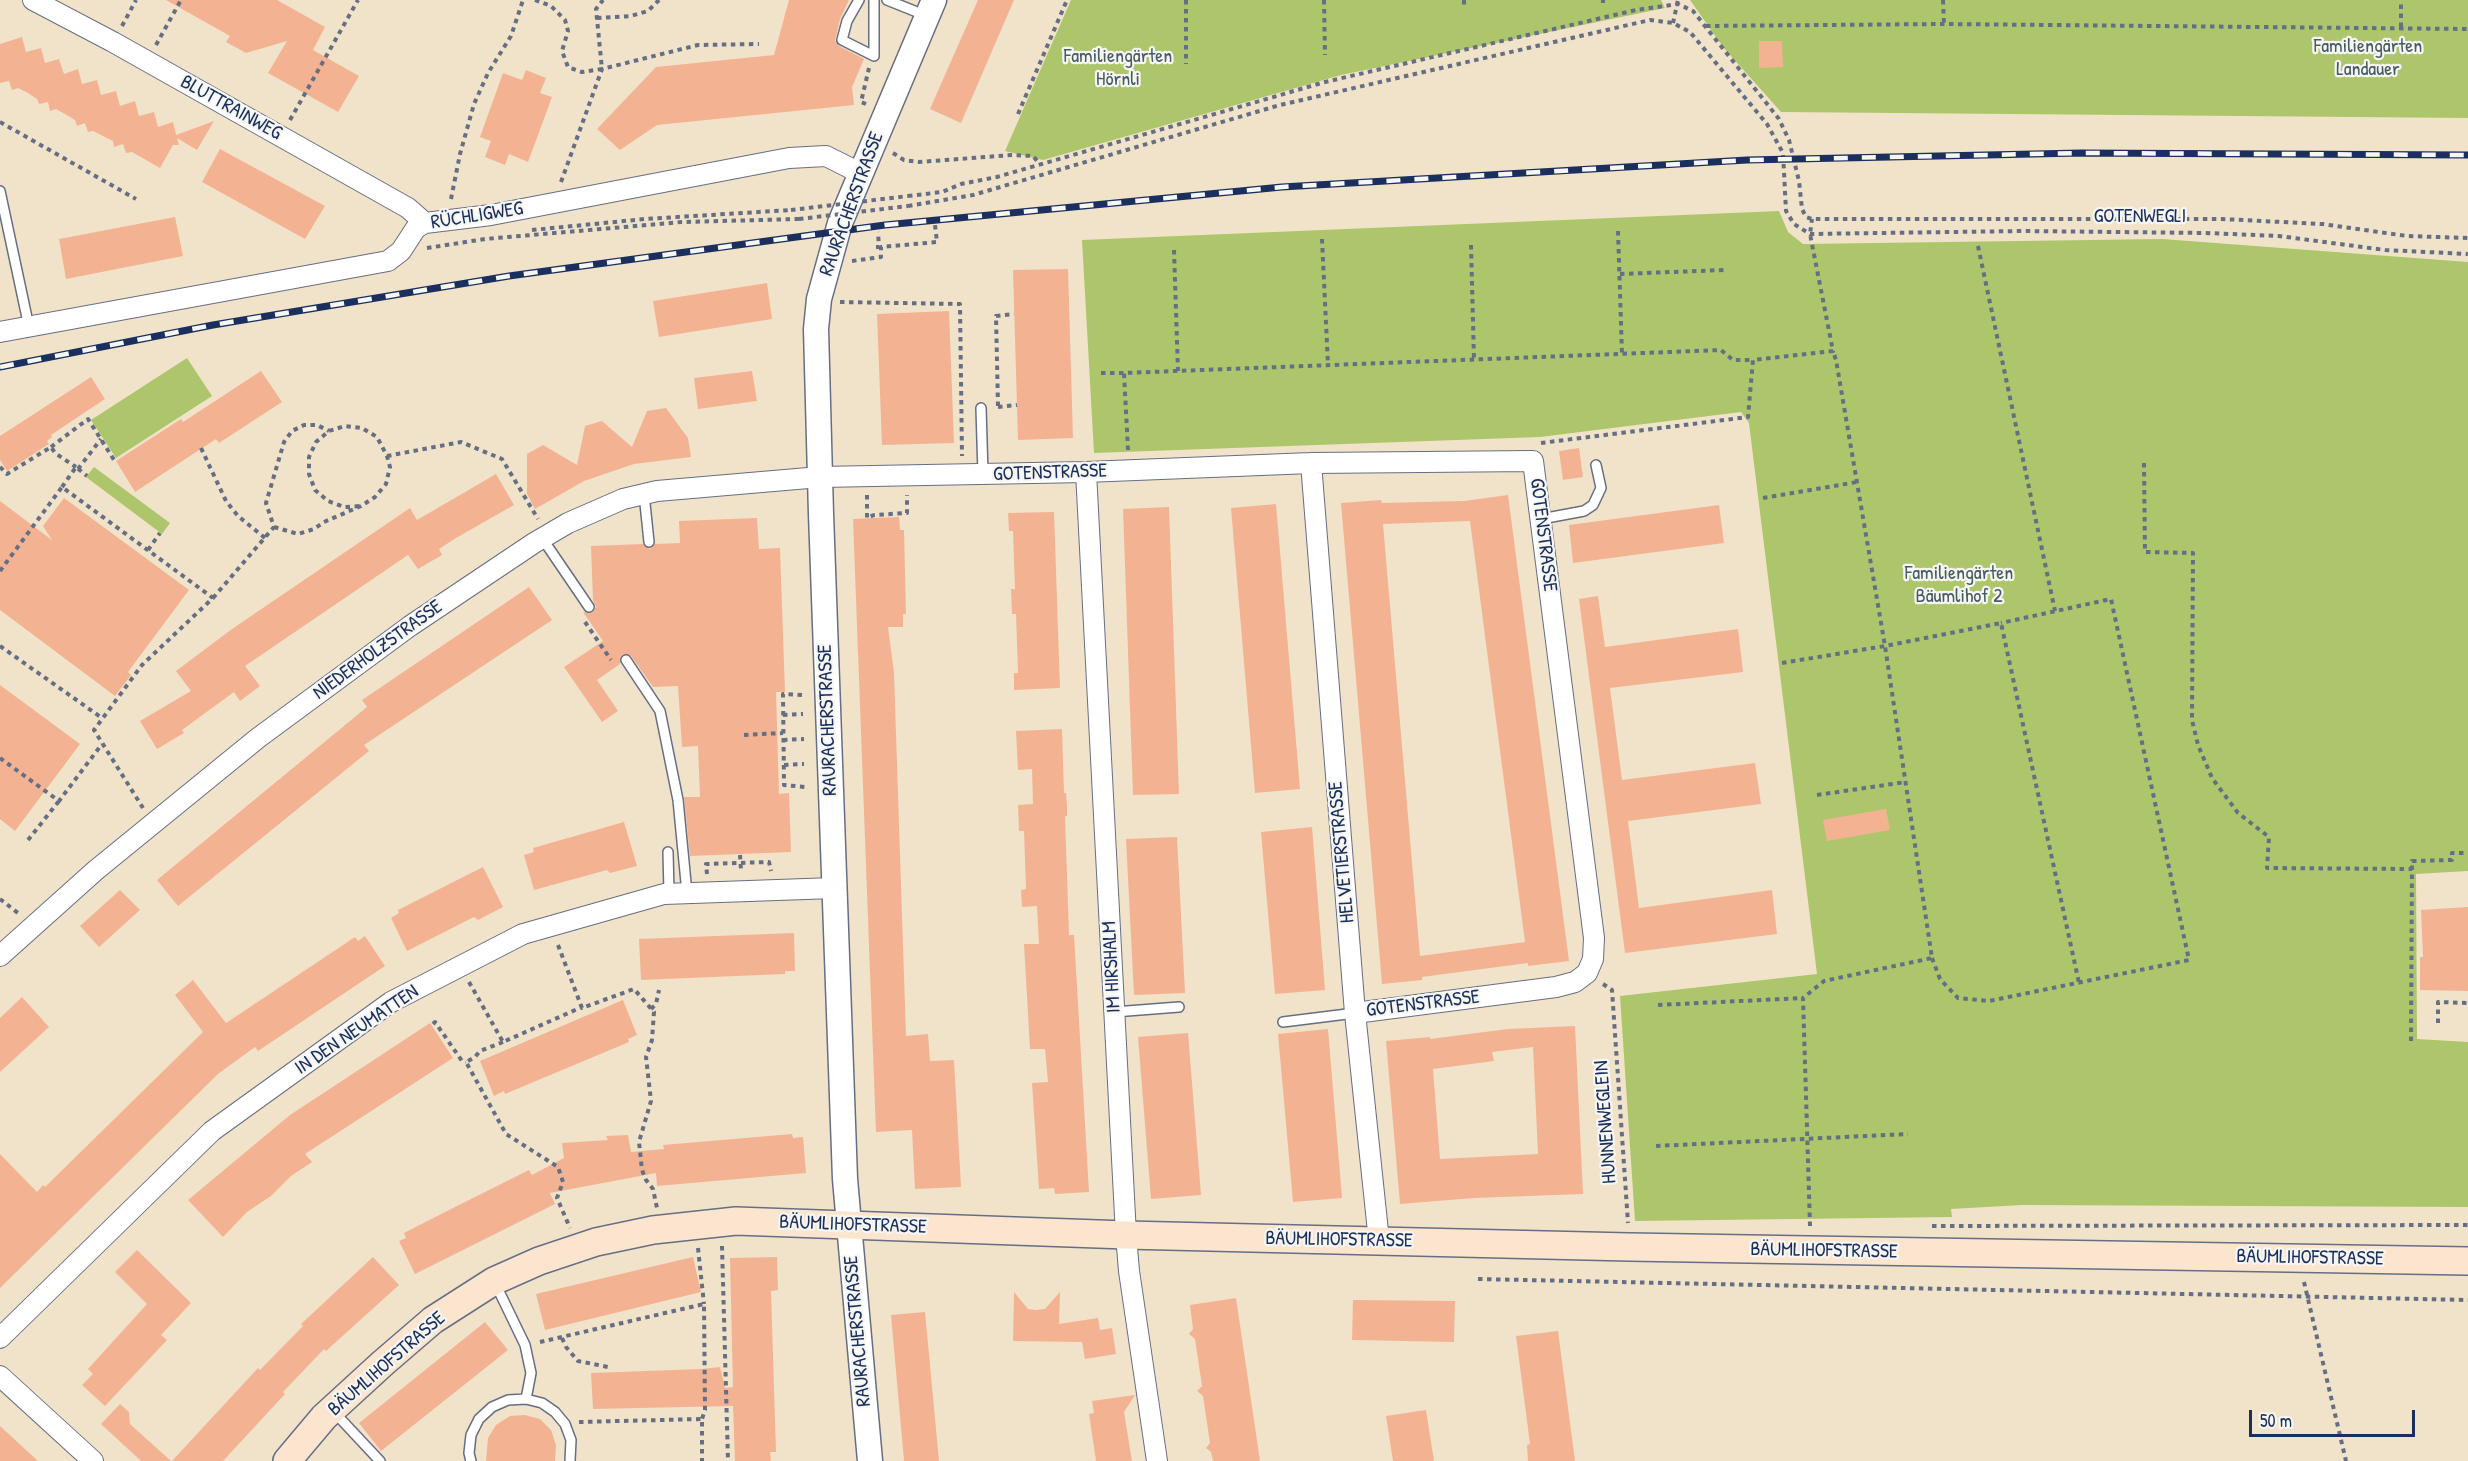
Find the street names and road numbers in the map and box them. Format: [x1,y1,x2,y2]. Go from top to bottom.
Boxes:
street label: BLUTTRAINWEG [176,70,286,146]
street label: RAURACHERSTRASSE [815,129,889,279]
street label: RÜCHLIGWEG [429,197,525,235]
street label: GOTENWEGLI [2094,205,2186,229]
street label: GOTENSTRASSE [993,459,1107,487]
street label: GOTENSTRASSE [1524,477,1562,593]
street label: NIEDERHOLZSTRASSE [309,595,447,705]
street label: RAURACHERSTRASSE [813,644,843,796]
street label: HELVETIERSTRASSE [1324,780,1360,924]
street label: IM HIRSHALM [1098,920,1126,1014]
street label: IN DEN NEUMATTEN [291,980,423,1080]
street label: GOTENSTRASSE [1365,985,1481,1023]
street label: HUNNENWEGLEIN [1590,1060,1622,1184]
street label: BÄUMLIHOFSTRASSE [779,1210,927,1240]
street label: BÄUMLIHOFSTRASSE [1265,1227,1413,1253]
street label: BÄUMLIHOFSTRASSE [1750,1238,1898,1264]
street label: BÄUMLIHOFSTRASSE [2236,1245,2384,1271]
street label: RAURACHERSTRASSE [839,1254,877,1408]
street label: BÄUMLIHOFSTRASSE [323,1307,451,1421]

